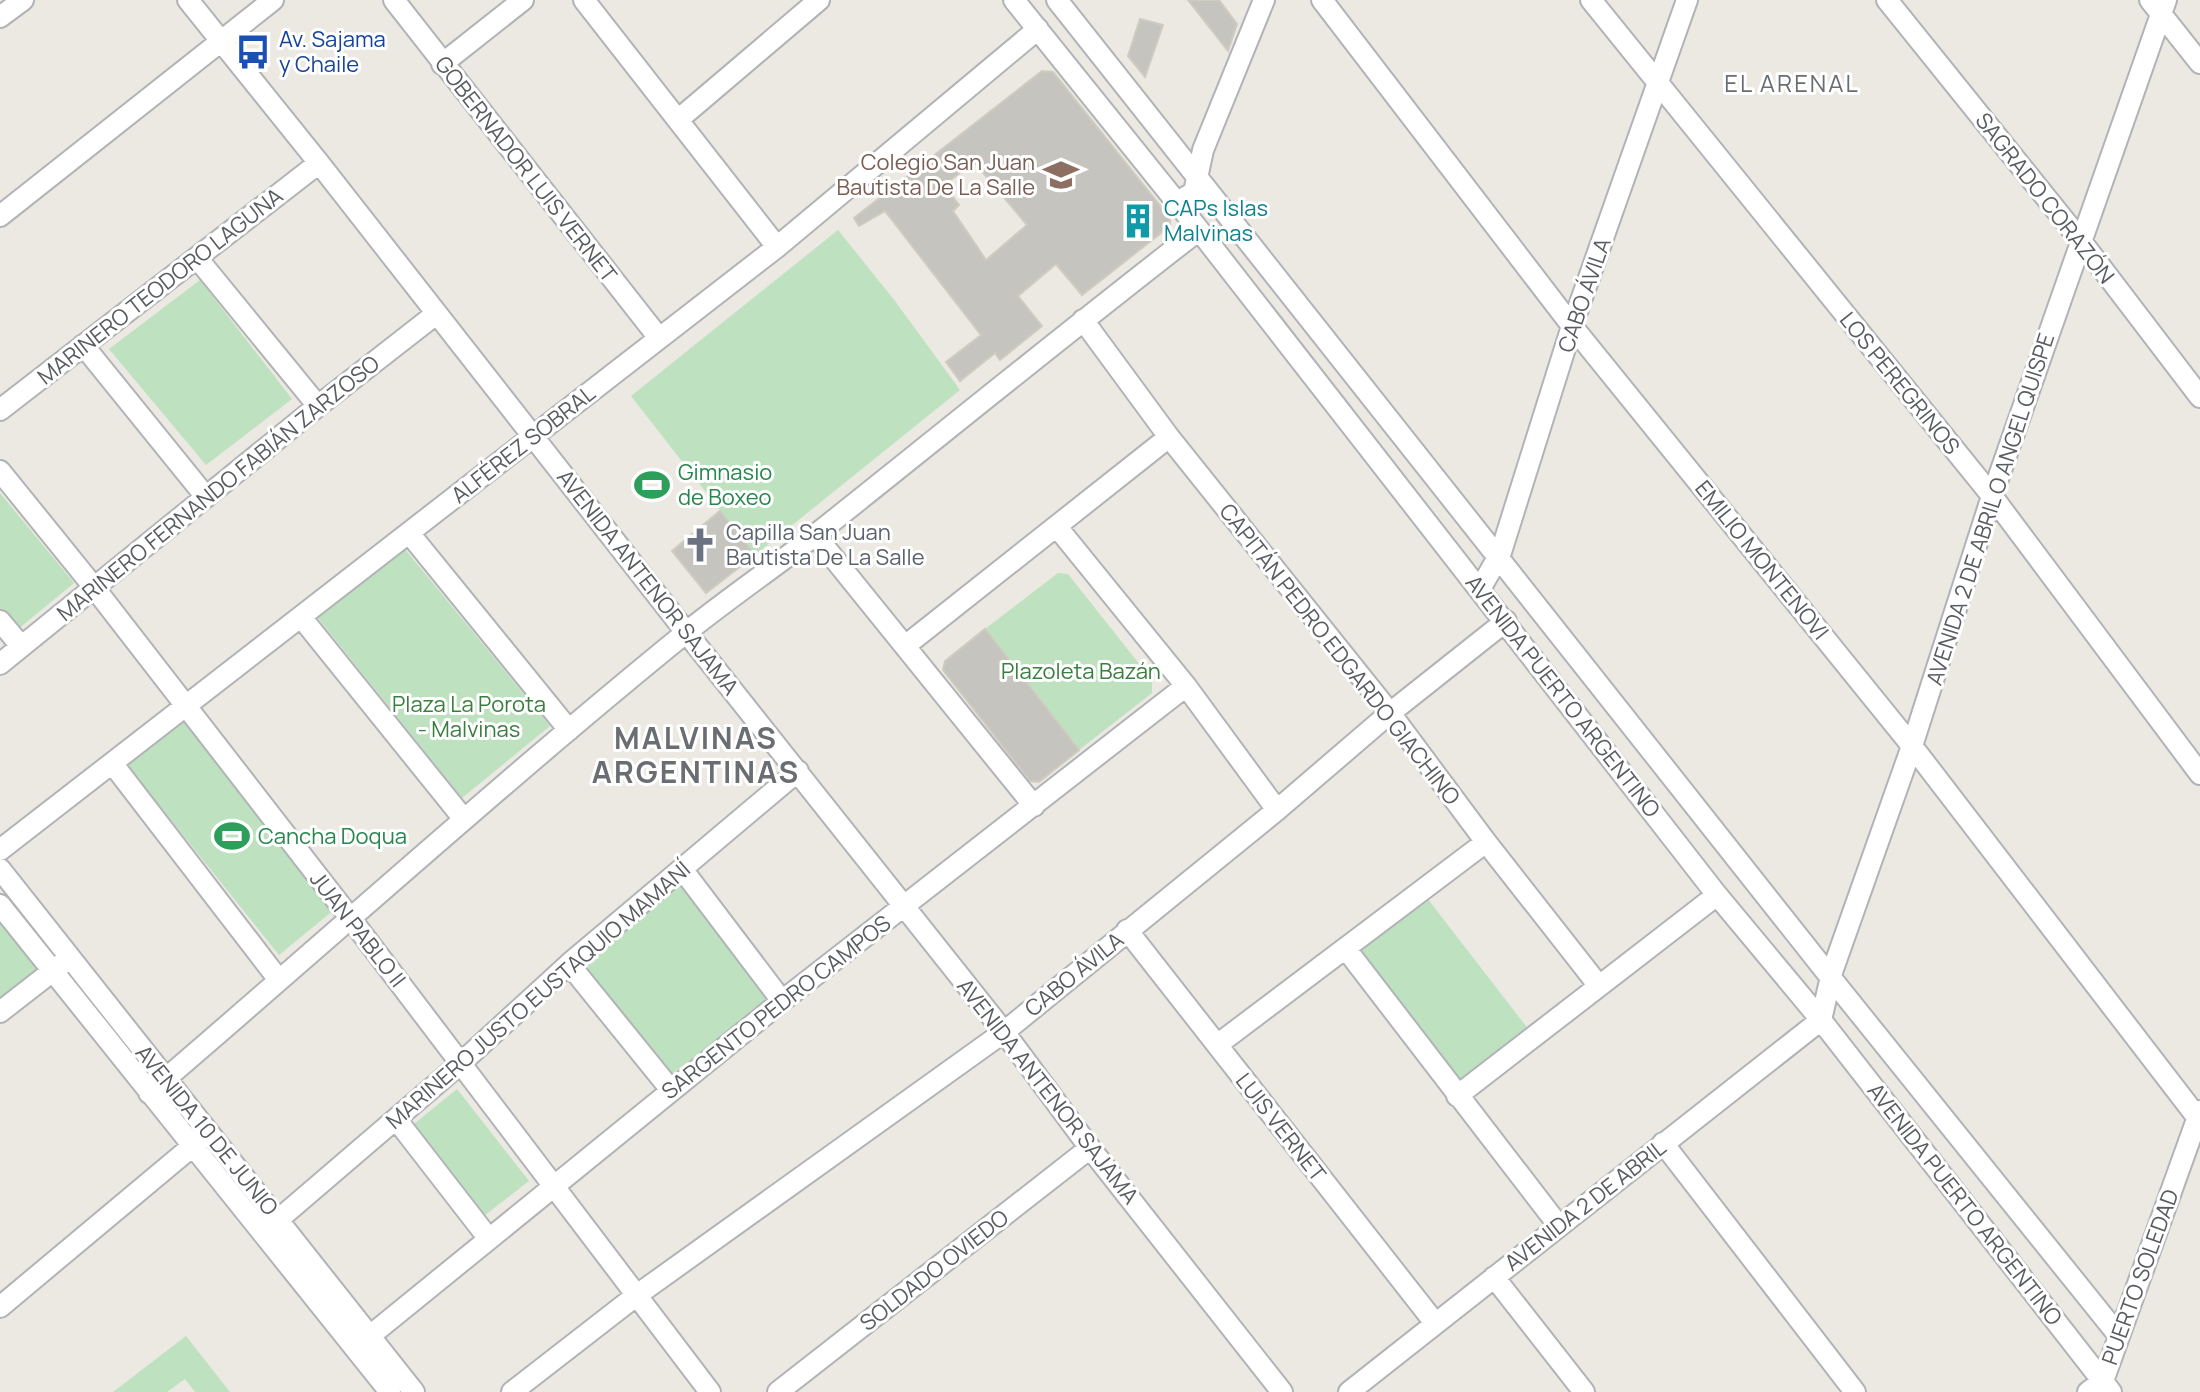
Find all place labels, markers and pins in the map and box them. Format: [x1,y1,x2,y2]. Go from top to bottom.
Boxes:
place label: Av. Sajama y Chaile [279,24,386,79]
bus stop icon: Av. Sajama y Chaile [234,33,272,71]
place label: Colegio San Juan Bautista De La Salle [836,147,1035,202]
school or university icon: Colegio San Juan Bautista De La Salle [1042,156,1080,194]
place label: CAPs Islas Malvinas [1164,193,1268,248]
building icon: CAPs Islas Malvinas [1119,202,1157,240]
place label: Gimnasio de Boxeo [678,457,772,512]
sports icon: Gimnasio de Boxeo [633,466,671,504]
place label: Capilla San Juan Bautista De La Salle [726,517,925,572]
church icon: Capilla San Juan Bautista De La Salle [681,526,719,564]
sports icon: Cancha Doqua [213,817,251,855]
place label: Cancha Doqua [258,821,407,851]

